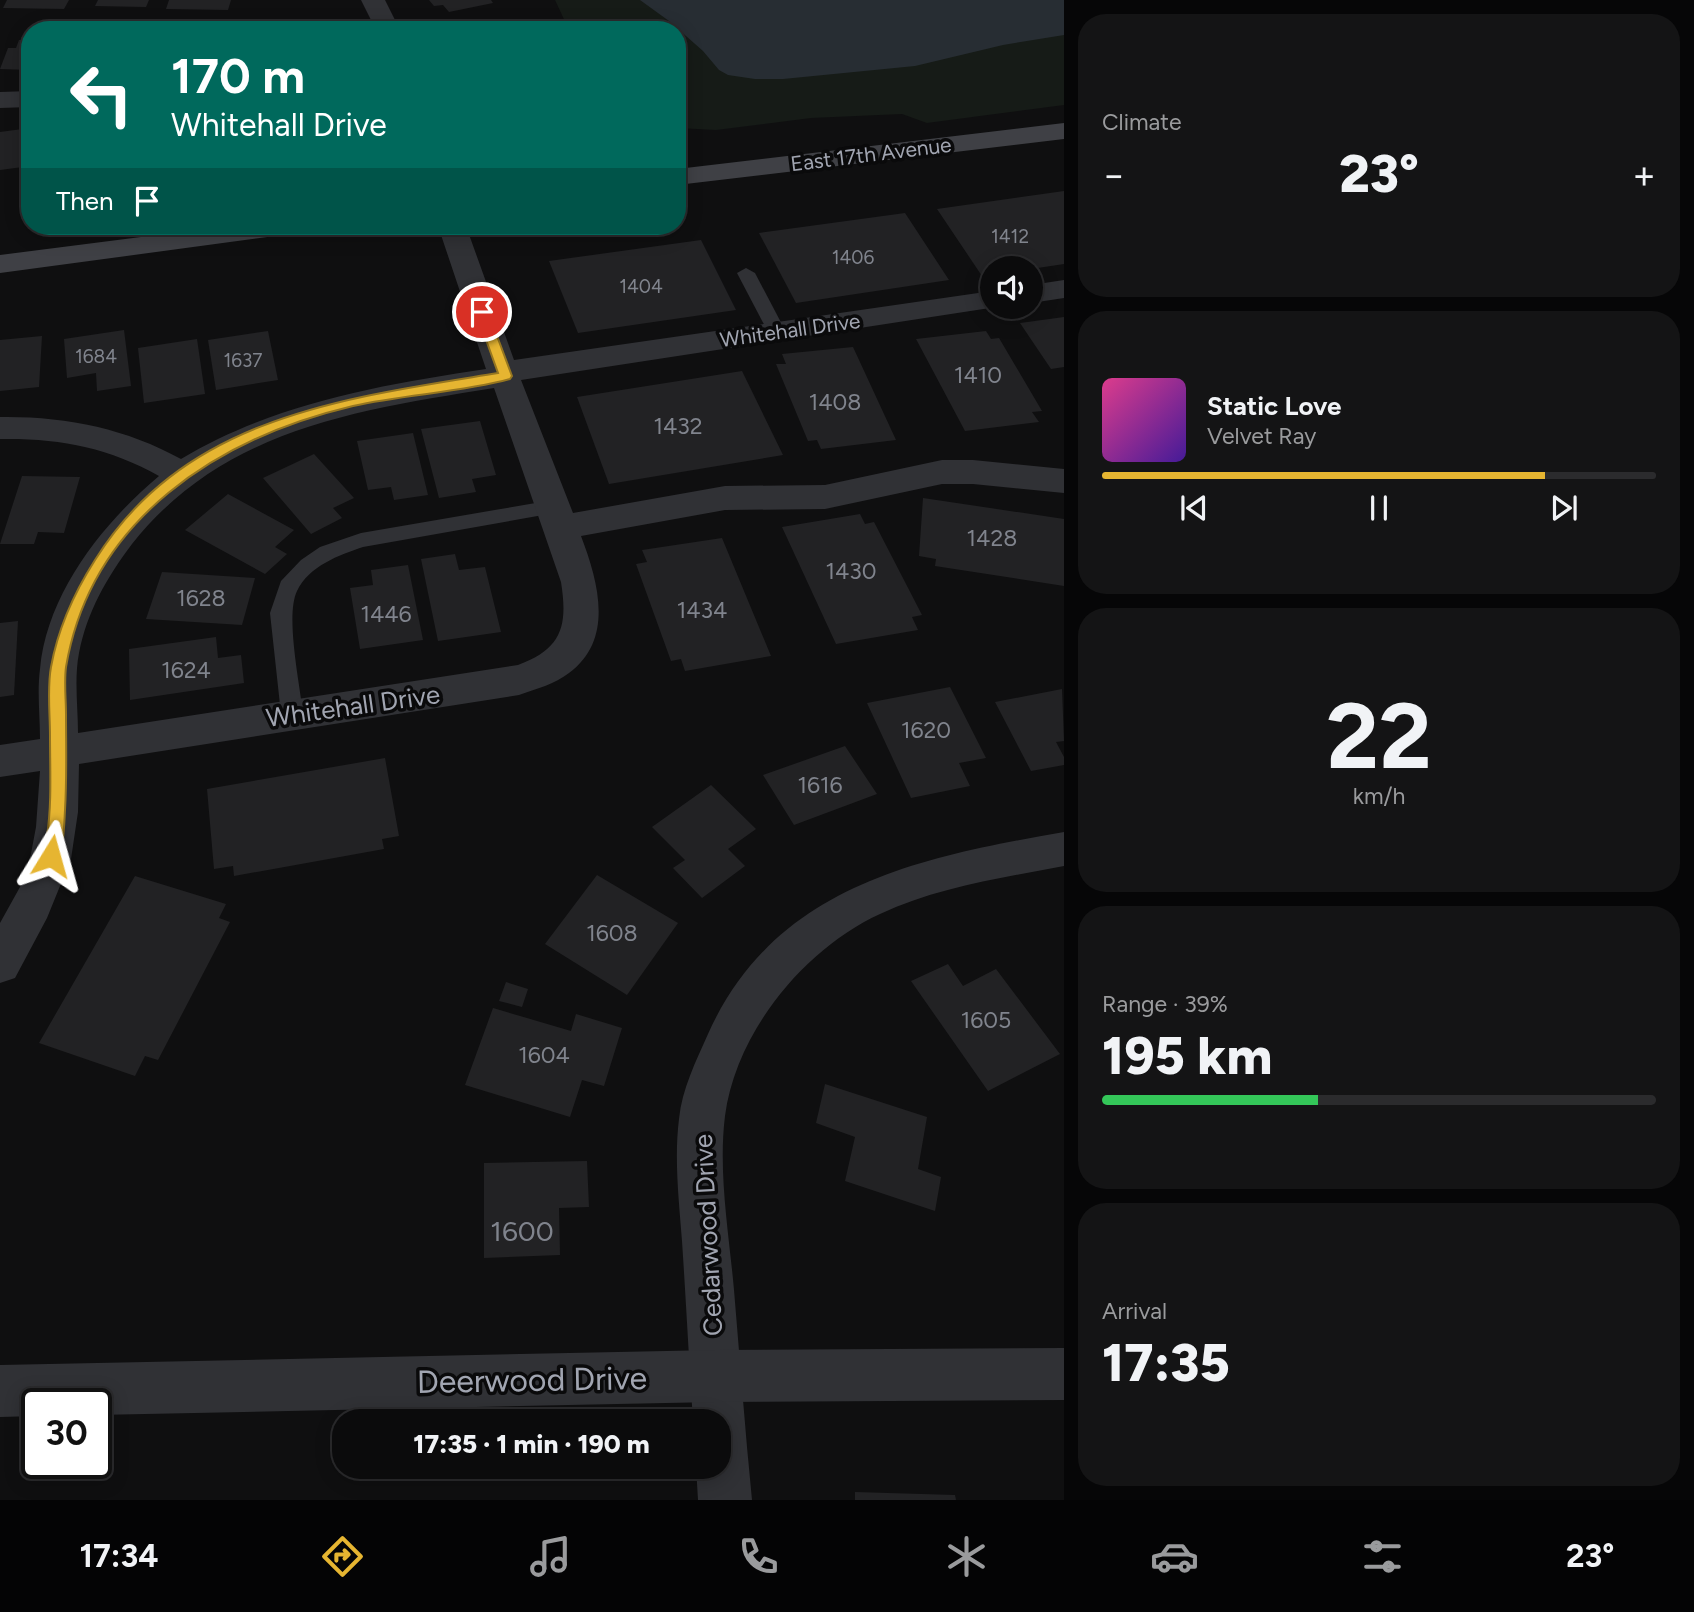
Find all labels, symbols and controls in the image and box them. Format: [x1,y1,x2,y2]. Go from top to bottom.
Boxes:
text: 170 m [171,46,305,105]
icon: left [56,49,147,140]
text: Whitehall Drive [171,106,387,144]
text: Climate [1102,108,1181,136]
street label: East 17th Avenue [789,132,953,176]
text: 23° [1339,143,1419,205]
text: − [1102,152,1126,198]
text: + [1632,152,1656,198]
icon: arrive [128,182,166,220]
text: Then [56,185,114,217]
house number: 1412 [991,225,1029,248]
house number: 1406 [832,246,875,269]
map controls [980,256,1043,319]
button: sound [980,256,1043,319]
house number: 1404 [619,275,663,298]
pin [452,282,512,342]
icon: arrive [463,293,501,331]
street label: Whitehall Drive [718,308,862,352]
house number: 1684 [75,345,117,368]
house number: 1637 [223,349,263,372]
house number: 1410 [954,361,1002,389]
house number: 1408 [809,388,861,416]
text: Static Love [1207,390,1341,422]
house number: 1432 [653,412,703,440]
text: Velvet Ray [1207,422,1316,450]
icon: previous [1175,489,1213,527]
icon: pause [1360,489,1398,527]
icon: next [1545,489,1583,527]
house number: 1428 [967,524,1017,552]
house number: 1430 [825,557,877,585]
house number: 1628 [176,584,226,612]
house number: 1434 [677,596,727,624]
house number: 1446 [360,600,412,628]
house number: 1624 [161,656,211,684]
street label: Whitehall Drive [264,678,442,734]
text: 22 [1326,682,1432,791]
house number: 1620 [901,716,951,744]
house number: 1616 [797,771,843,799]
text: km/h [1353,782,1405,810]
position arrow [14,819,88,893]
house number: 1608 [586,919,638,947]
text: Range · 39% [1102,990,1228,1018]
house number: 1605 [961,1006,1011,1034]
text: 195 km [1102,1025,1272,1087]
house number: 1604 [518,1041,570,1069]
street label: Cedarwood Drive [687,1133,729,1337]
house number: 1600 [490,1214,554,1248]
text: Arrival [1102,1297,1167,1325]
text: 17:35 [1102,1332,1230,1394]
street label: Deerwood Drive [417,1359,647,1401]
speed limit sign: 30 [21,1388,112,1479]
text: 17:35 · 1 min · 190 m [413,1428,650,1460]
icon: directions [318,1532,367,1581]
icon: music [526,1532,575,1581]
icon: phone [734,1532,783,1581]
icon: climate [942,1532,991,1581]
icon: car [1150,1532,1199,1581]
icon: filters [1358,1532,1407,1581]
text: 17:34 [80,1537,159,1575]
text: 23° [1566,1537,1614,1575]

